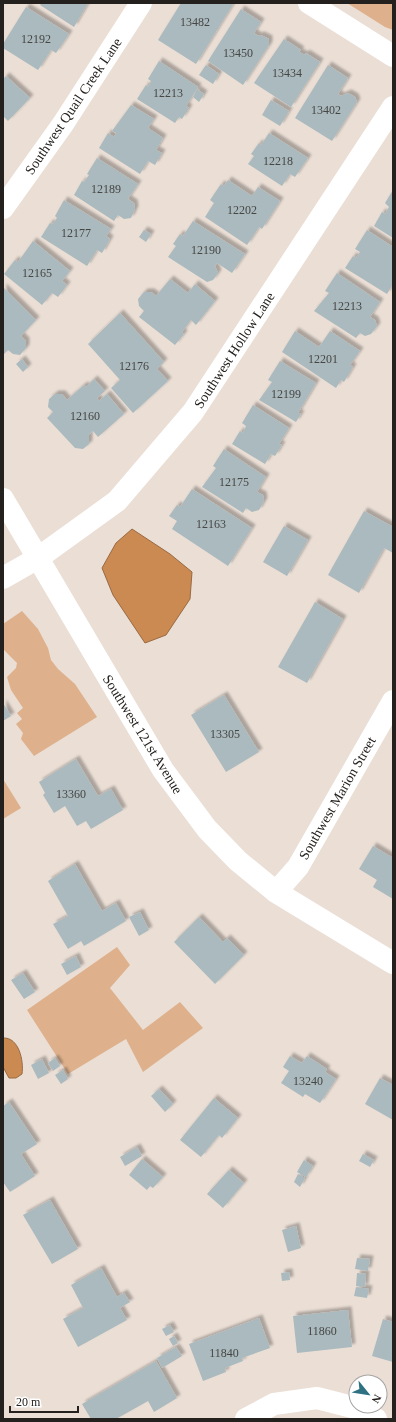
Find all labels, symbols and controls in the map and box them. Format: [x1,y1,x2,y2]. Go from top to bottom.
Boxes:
house number: 13482 [180,15,210,29]
house number: 12192 [21,32,51,46]
street label: Southwest Quail Creek Lane [22,35,125,177]
house number: 13450 [223,46,253,60]
house number: 13434 [272,66,302,80]
house number: 12213 [153,86,183,100]
house number: 13402 [311,103,341,117]
house number: 12218 [263,154,293,168]
house number: 12189 [91,182,121,196]
house number: 12202 [227,203,257,217]
house number: 12177 [61,226,91,240]
house number: 12190 [191,243,221,257]
house number: 12165 [22,266,52,280]
street label: Southwest Hollow Lane [191,289,278,411]
house number: 12213 [332,299,362,313]
house number: 12201 [308,352,338,366]
house number: 12176 [119,359,149,373]
house number: 12199 [271,387,301,401]
house number: 12160 [70,409,100,423]
house number: 12175 [219,475,249,489]
house number: 12163 [196,517,226,531]
street label: Southwest 121st Avenue [100,672,185,797]
house number: 13305 [210,727,240,741]
street label: Southwest Marion Street [296,734,379,862]
house number: 13360 [56,787,86,801]
house number: 13240 [293,1074,323,1088]
house number: 11860 [307,1324,337,1338]
house number: 11840 [209,1346,239,1360]
north arrow [348,1374,388,1414]
scale bar [10,1388,78,1414]
text: N [369,1393,384,1405]
text: 20 m [16,1395,41,1409]

